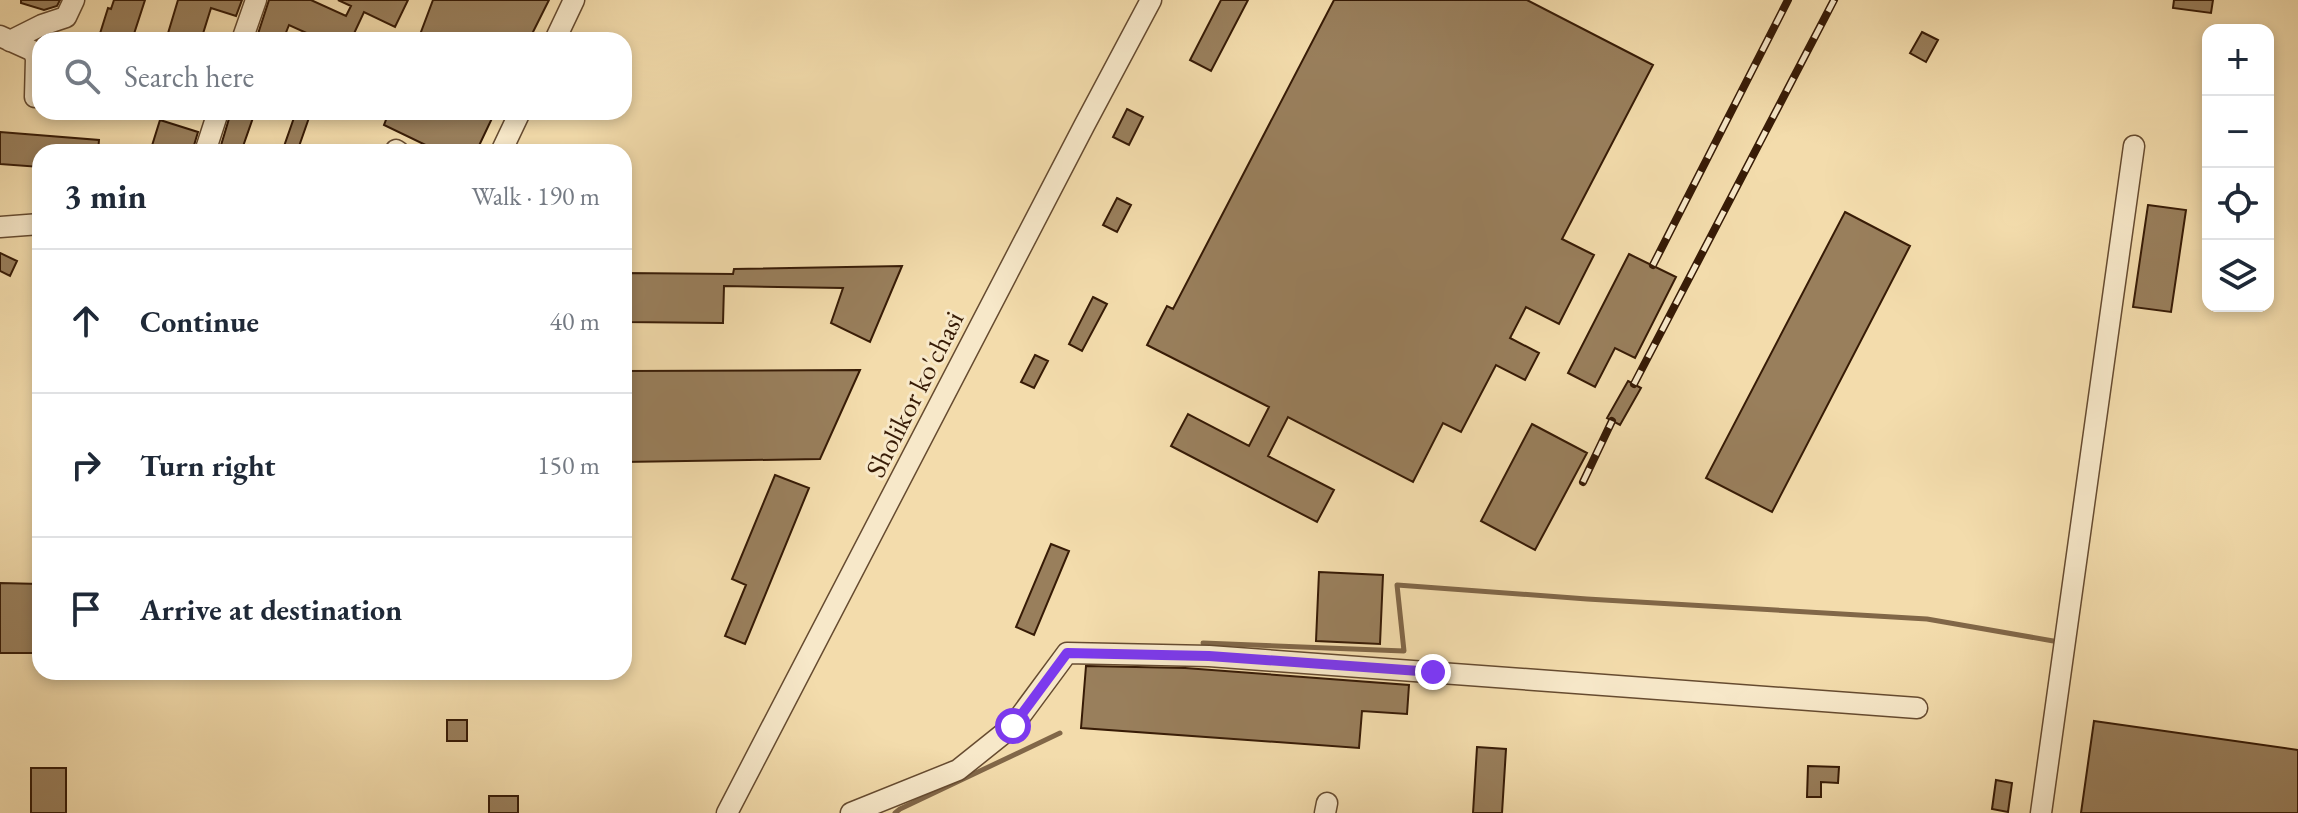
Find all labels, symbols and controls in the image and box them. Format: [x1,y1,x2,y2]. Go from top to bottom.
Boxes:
map controls [2202,24,2274,312]
button: + [2202,24,2274,96]
search box [32,32,632,120]
icon: search [60,54,104,98]
text: Search here [124,57,254,96]
button: − [2202,96,2274,168]
button: locate [2202,168,2274,240]
text: 3 min [64,174,147,218]
text: Walk · 190 m [472,179,600,213]
button: layers [2202,240,2274,312]
icon: ahead [64,299,108,343]
text: Continue [140,302,259,341]
text: 40 m [550,304,600,338]
street label: Sholikor ko'chasi [857,305,971,483]
icon: right [64,443,108,487]
text: Turn right [140,446,276,485]
text: 150 m [537,448,600,482]
icon: arrive [64,587,108,631]
text: Arrive at destination [140,590,402,629]
route end [1415,654,1451,690]
route start [995,708,1031,744]

